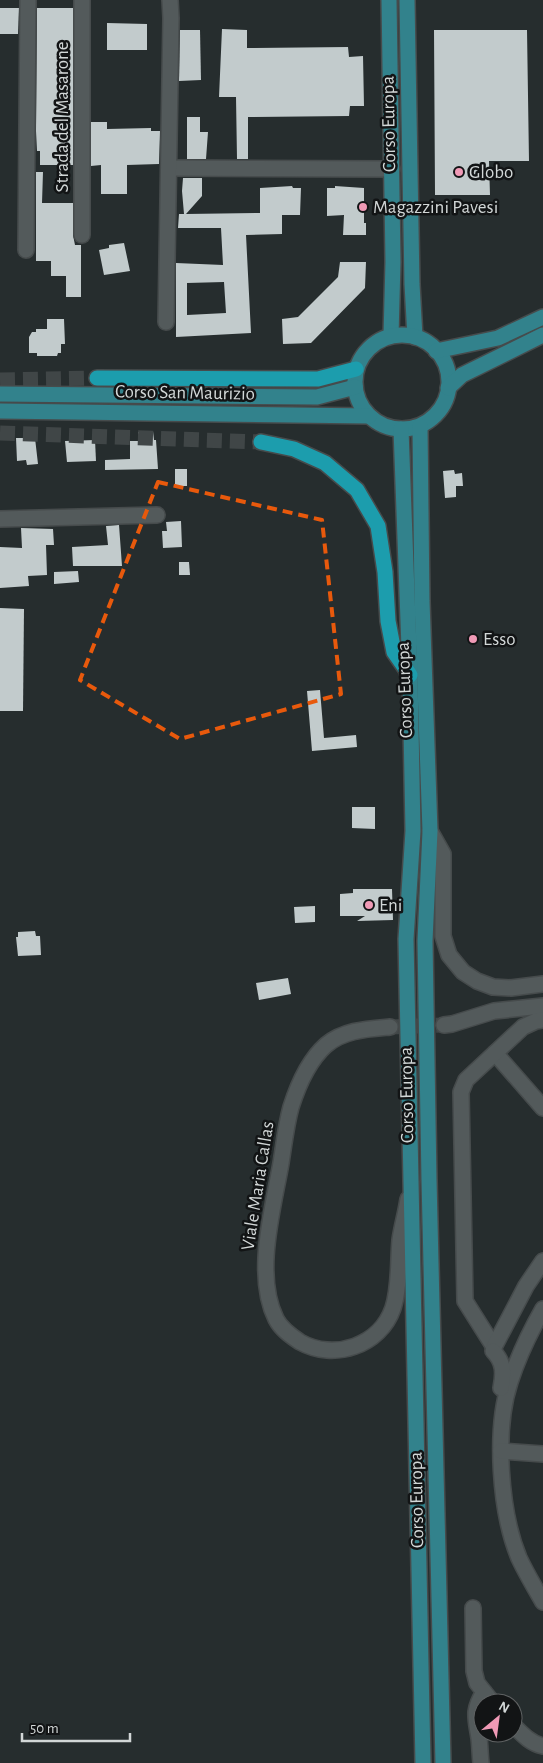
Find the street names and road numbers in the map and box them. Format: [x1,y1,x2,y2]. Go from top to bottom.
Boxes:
street label: Strada del Masarone [53,42,72,192]
street label: Corso Europa [379,75,399,172]
street label: Corso San Maurizio [115,382,255,404]
street label: Corso Europa [394,641,416,739]
street label: Corso Europa [397,1046,417,1143]
street label: Viale Maria Callas [238,1120,278,1252]
street label: Corso Europa [407,1451,427,1548]

